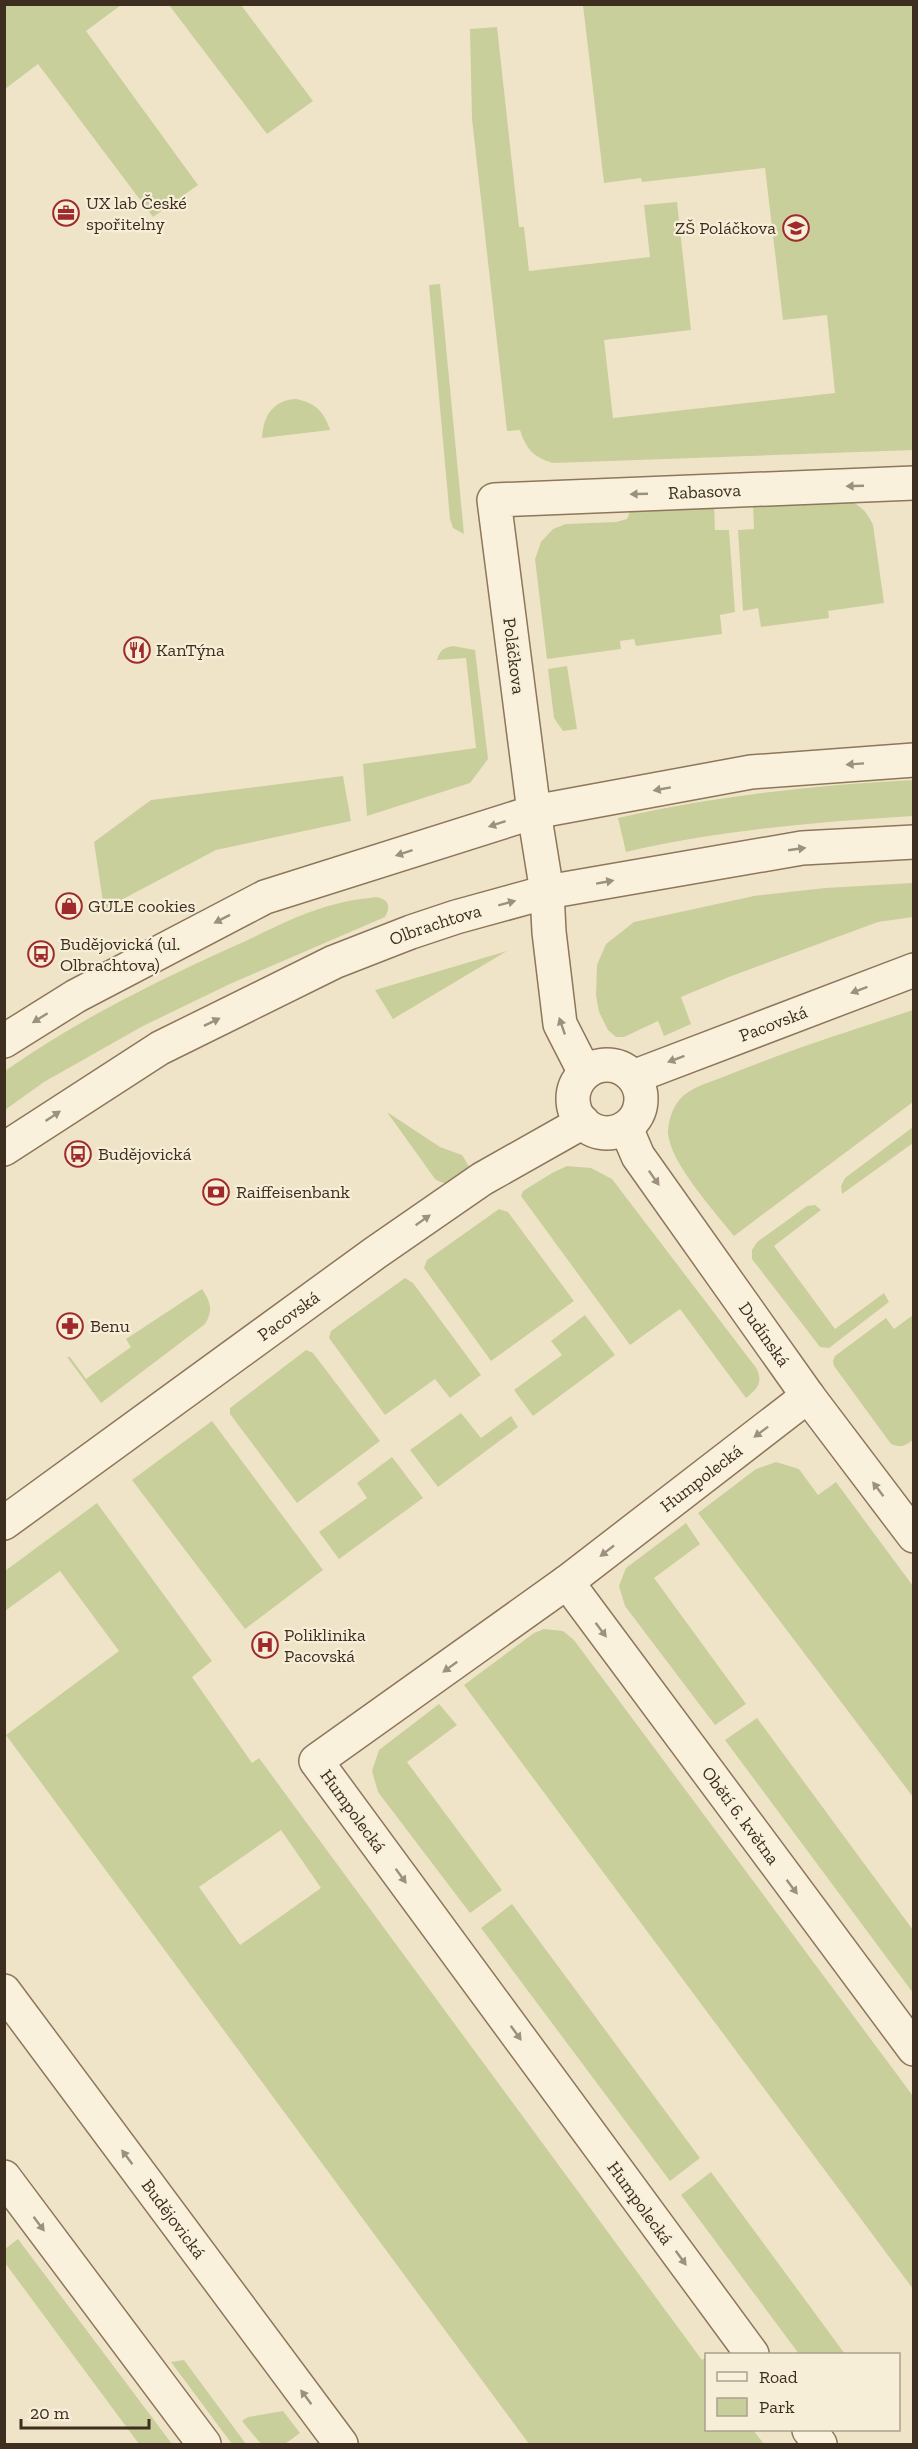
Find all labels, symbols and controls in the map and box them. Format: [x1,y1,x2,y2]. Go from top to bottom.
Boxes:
place label: UX lab České spořitelny [86,192,187,235]
office icon: UX lab České spořitelny [51,198,81,228]
school or university icon: ZŠ Poláčkova [781,213,811,243]
place label: ZŠ Poláčkova [675,217,776,239]
street label: Rabasova [668,479,742,504]
one-way arrow [846,481,865,490]
one-way arrow [630,490,649,499]
street label: Poláčkova [498,617,530,696]
restaurant icon: KanTýna [122,635,152,665]
place label: KanTýna [156,639,225,661]
one-way arrow [846,760,865,769]
one-way arrow [652,784,671,793]
one-way arrow [488,819,506,829]
one-way arrow [788,844,807,853]
one-way arrow [395,849,413,858]
one-way arrow [596,878,615,887]
shop icon: GULE cookies [54,891,84,921]
place label: GULE cookies [88,895,195,917]
one-way arrow [498,898,516,908]
street label: Olbrachtova [386,899,484,950]
one-way arrow [213,915,230,924]
place label: Budějovická (ul. Olbrachtova) [60,933,180,976]
bus stop icon: Budějovická (ul. Olbrachtova) [26,939,56,969]
one-way arrow [850,986,868,996]
street label: Pacovská [736,1001,811,1047]
one-way arrow [32,1012,48,1023]
one-way arrow [203,1017,221,1027]
one-way arrow [557,1017,567,1035]
one-way arrow [667,1055,685,1065]
one-way arrow [44,1110,60,1122]
bus stop icon: Budějovická [63,1139,93,1169]
place label: Budějovická [98,1143,192,1165]
one-way arrow [648,1170,660,1186]
bank icon: Raiffeisenbank [201,1177,231,1207]
place label: Raiffeisenbank [236,1181,351,1203]
one-way arrow [415,1215,431,1226]
street label: Pacovská [253,1286,324,1346]
street label: Dudínská [734,1298,795,1371]
pharmacy icon: Benu [55,1311,85,1341]
place label: Benu [90,1315,130,1337]
one-way arrow [754,1426,770,1438]
street label: Humpolecká [656,1440,747,1517]
one-way arrow [872,1481,884,1497]
one-way arrow [599,1545,615,1558]
one-way arrow [595,1622,607,1637]
place label: Poliklinika Pacovská [284,1624,366,1667]
hospital icon: Poliklinika Pacovská [250,1630,280,1660]
one-way arrow [442,1660,457,1672]
street label: Obětí 6. května [697,1762,784,1869]
street label: Humpolecká [315,1765,391,1857]
one-way arrow [394,1869,406,1884]
one-way arrow [786,1880,798,1895]
one-way arrow [510,2025,522,2041]
one-way arrow [122,2149,134,2164]
street label: Humpolecká [602,2157,678,2249]
street label: Budějovická [137,2175,210,2263]
one-way arrow [33,2217,45,2232]
one-way arrow [675,2250,687,2266]
legend [705,2353,900,2431]
text: Road [759,2366,798,2388]
one-way arrow [301,2390,313,2405]
scale bar [21,2392,148,2430]
text: Park [759,2396,795,2418]
text: 20 m [30,2402,70,2424]

